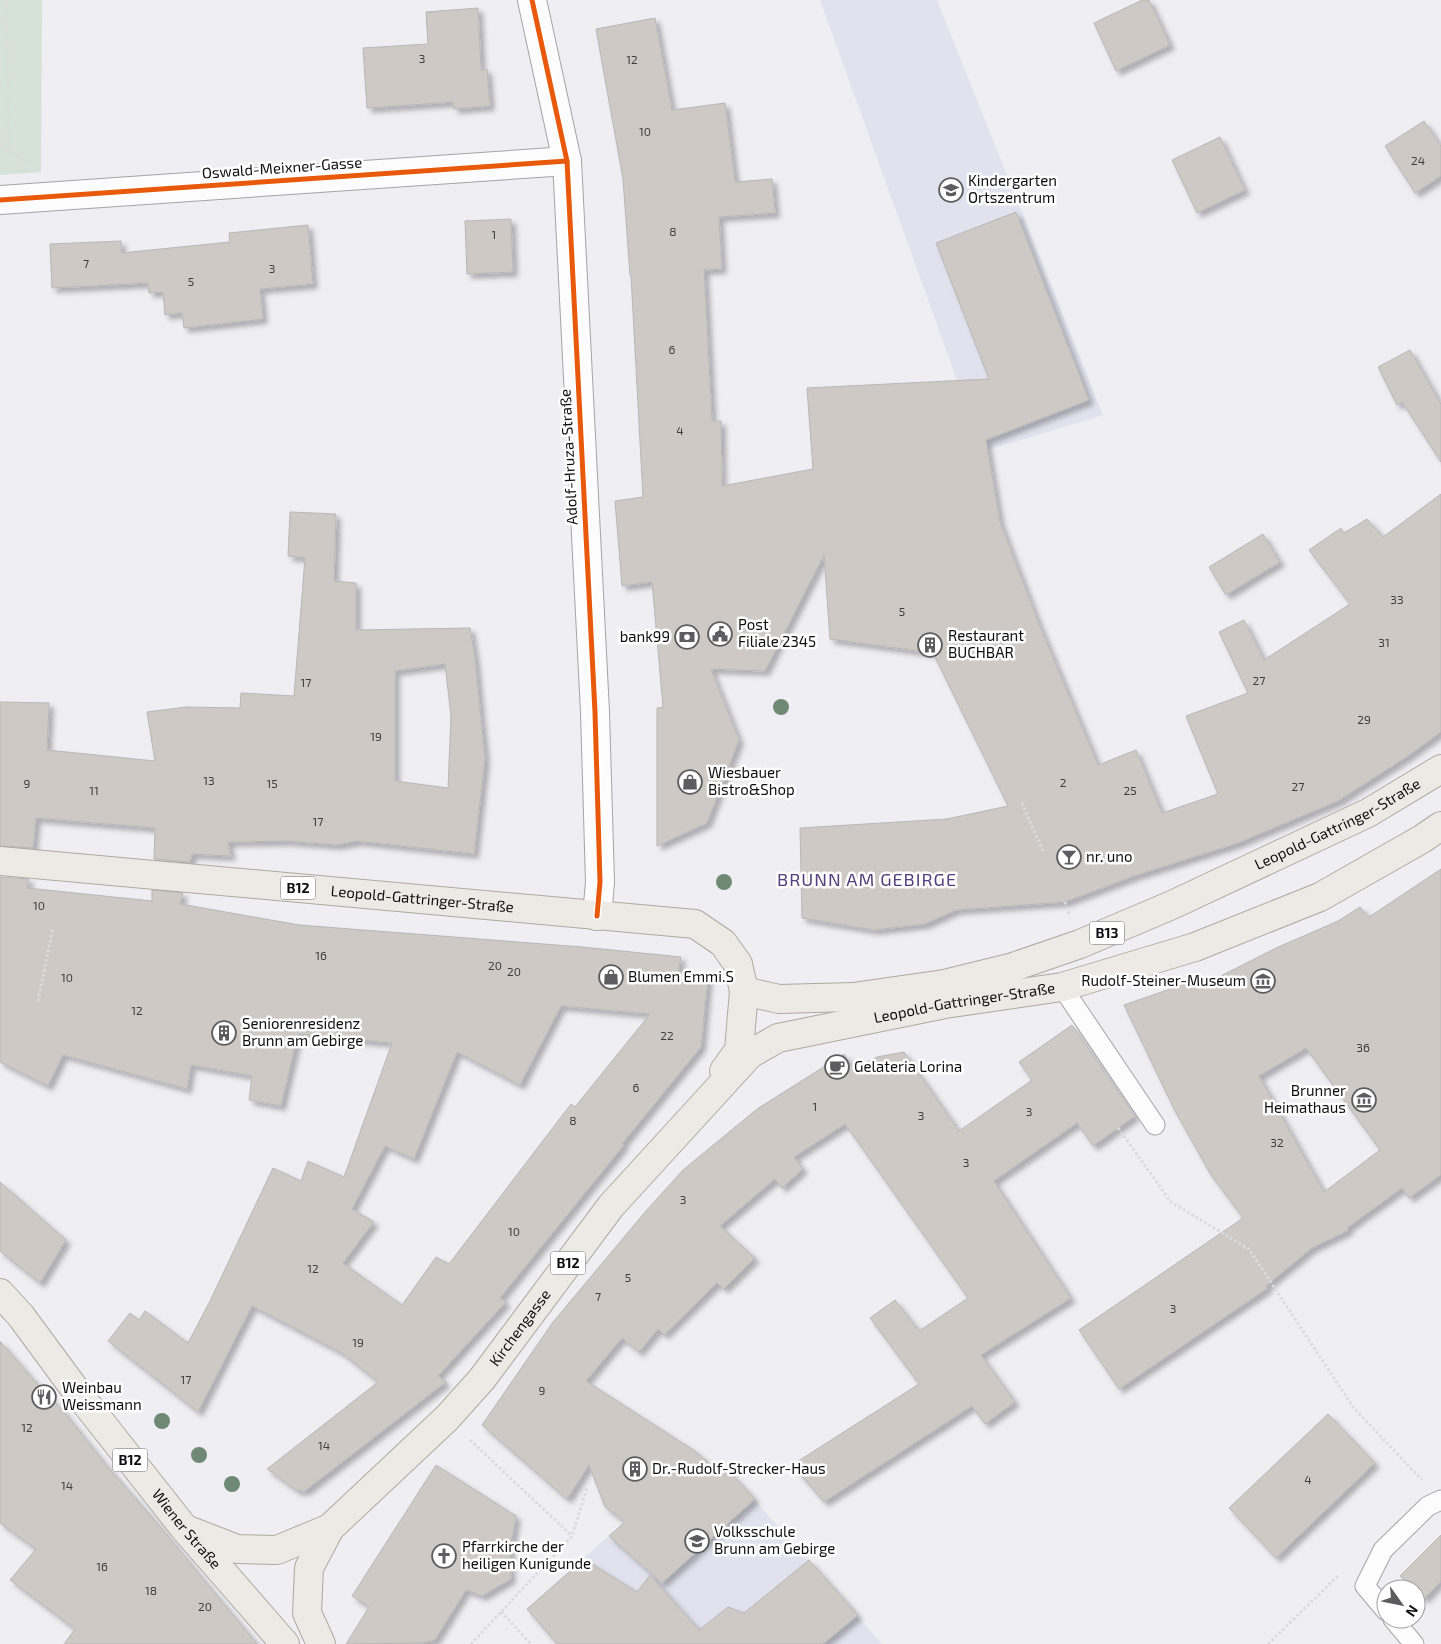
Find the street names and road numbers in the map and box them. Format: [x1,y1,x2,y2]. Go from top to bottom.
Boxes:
street label: Oswald-Meixner-Gasse [201,152,363,182]
street label: Adolf-Hruza-Straße [555,389,581,526]
street label: Leopold-Gattringer-Straße [1251,774,1423,873]
road number: B12 [280,876,316,900]
street label: Leopold-Gattringer-Straße [330,881,515,916]
road number: B13 [1090,921,1124,944]
street label: Leopold-Gattringer-Straße [872,978,1056,1026]
road number: B12 [550,1252,586,1274]
street label: Kirchengasse [485,1285,554,1369]
road number: B12 [112,1448,148,1472]
street label: Wiener Straße [149,1485,225,1572]

